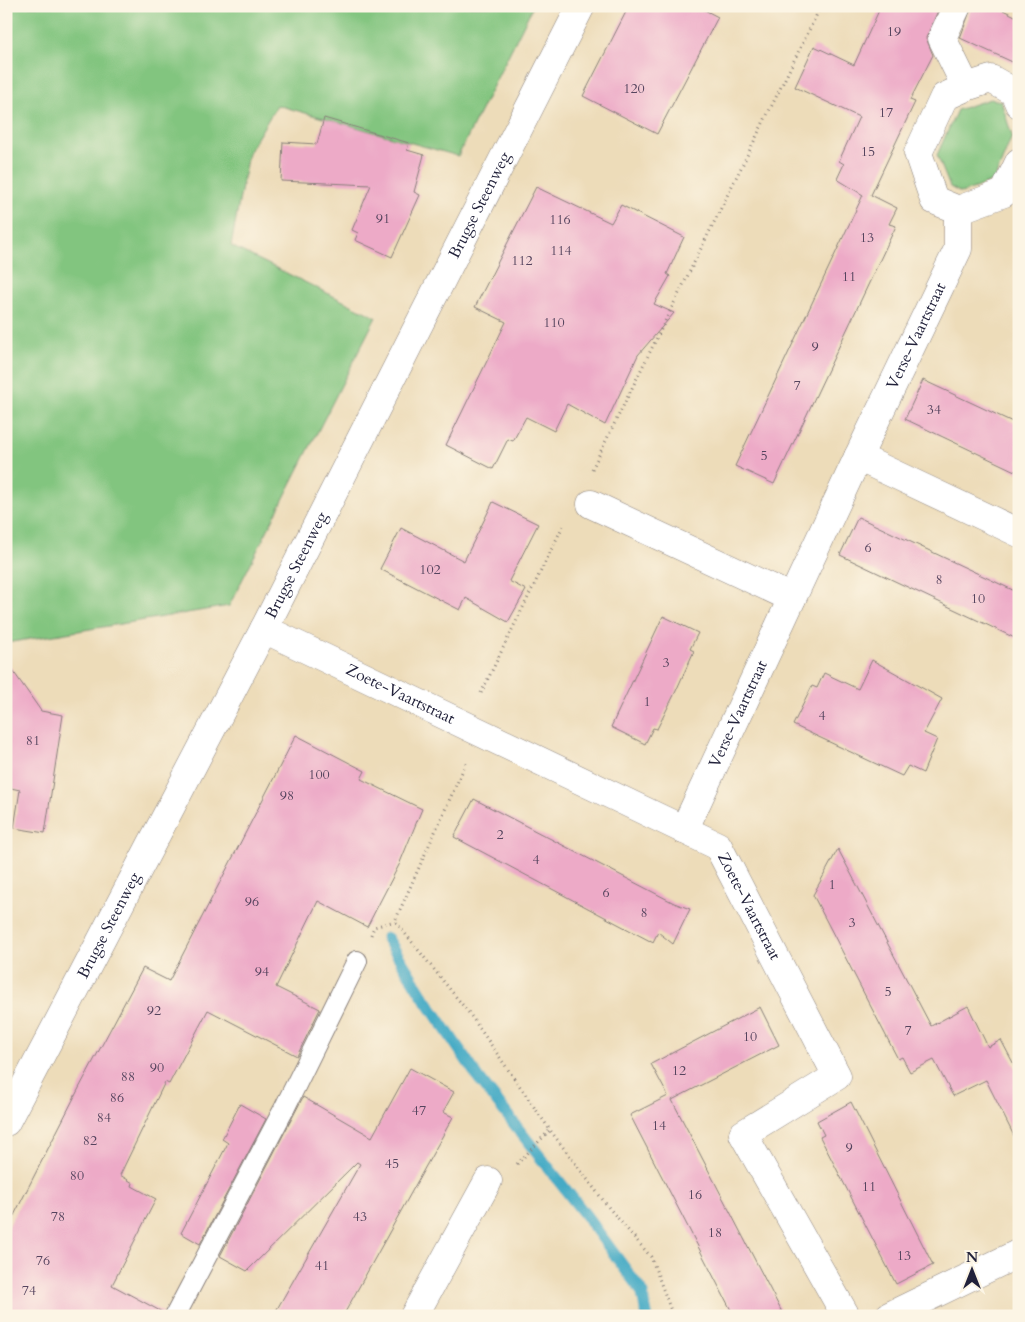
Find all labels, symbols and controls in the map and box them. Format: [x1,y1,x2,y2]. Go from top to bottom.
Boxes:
house number: 19 [887,22,901,41]
house number: 120 [623,79,645,98]
house number: 17 [879,103,893,122]
house number: 15 [861,142,875,161]
street label: Brugse Steenweg [443,148,516,262]
house number: 91 [376,209,390,228]
house number: 116 [549,210,571,229]
house number: 13 [860,228,874,247]
house number: 114 [550,241,572,260]
house number: 112 [511,251,533,270]
house number: 11 [842,267,856,286]
street label: Verse-Vaartstraat [881,279,951,393]
house number: 110 [543,313,565,332]
house number: 9 [811,337,819,356]
house number: 7 [793,376,801,395]
house number: 34 [927,400,941,419]
house number: 5 [760,446,768,465]
street label: Brugse Steenweg [260,508,333,622]
house number: 6 [864,538,872,557]
house number: 102 [419,560,441,579]
house number: 8 [935,570,943,589]
house number: 10 [971,589,985,608]
house number: 3 [662,653,670,672]
street label: Verse-Vaartstraat [704,657,773,771]
street label: Zoete-Vaartstraat [342,659,458,730]
house number: 1 [643,692,651,711]
house number: 4 [818,706,826,725]
house number: 81 [26,731,40,750]
house number: 100 [308,765,330,784]
house number: 98 [280,786,294,805]
house number: 2 [496,825,504,844]
street label: Zoete-Vaartstraat [712,849,786,964]
house number: 4 [532,850,540,869]
street label: Brugse Steenweg [72,868,146,982]
house number: 1 [828,875,836,894]
house number: 6 [602,883,610,902]
house number: 96 [245,892,259,911]
house number: 8 [640,903,648,922]
house number: 3 [848,913,856,932]
house number: 94 [255,962,269,981]
house number: 5 [884,982,892,1001]
house number: 92 [147,1001,161,1020]
house number: 7 [904,1021,912,1040]
house number: 10 [743,1027,757,1046]
house number: 90 [150,1058,164,1077]
house number: 12 [672,1061,686,1080]
house number: 88 [121,1067,135,1086]
house number: 86 [110,1088,124,1107]
house number: 47 [412,1101,426,1120]
house number: 84 [97,1108,111,1127]
house number: 14 [652,1116,666,1135]
house number: 82 [83,1131,97,1150]
house number: 9 [845,1138,853,1157]
house number: 45 [385,1154,399,1173]
house number: 80 [70,1166,84,1185]
house number: 11 [862,1177,876,1196]
house number: 16 [688,1185,702,1204]
house number: 78 [51,1207,65,1226]
house number: 43 [353,1207,367,1226]
house number: 18 [708,1223,722,1242]
north arrow [948,1244,998,1294]
house number: 13 [897,1246,911,1265]
text: N [966,1248,978,1267]
house number: 76 [36,1251,50,1270]
house number: 41 [315,1256,329,1275]
house number: 74 [22,1281,36,1300]

